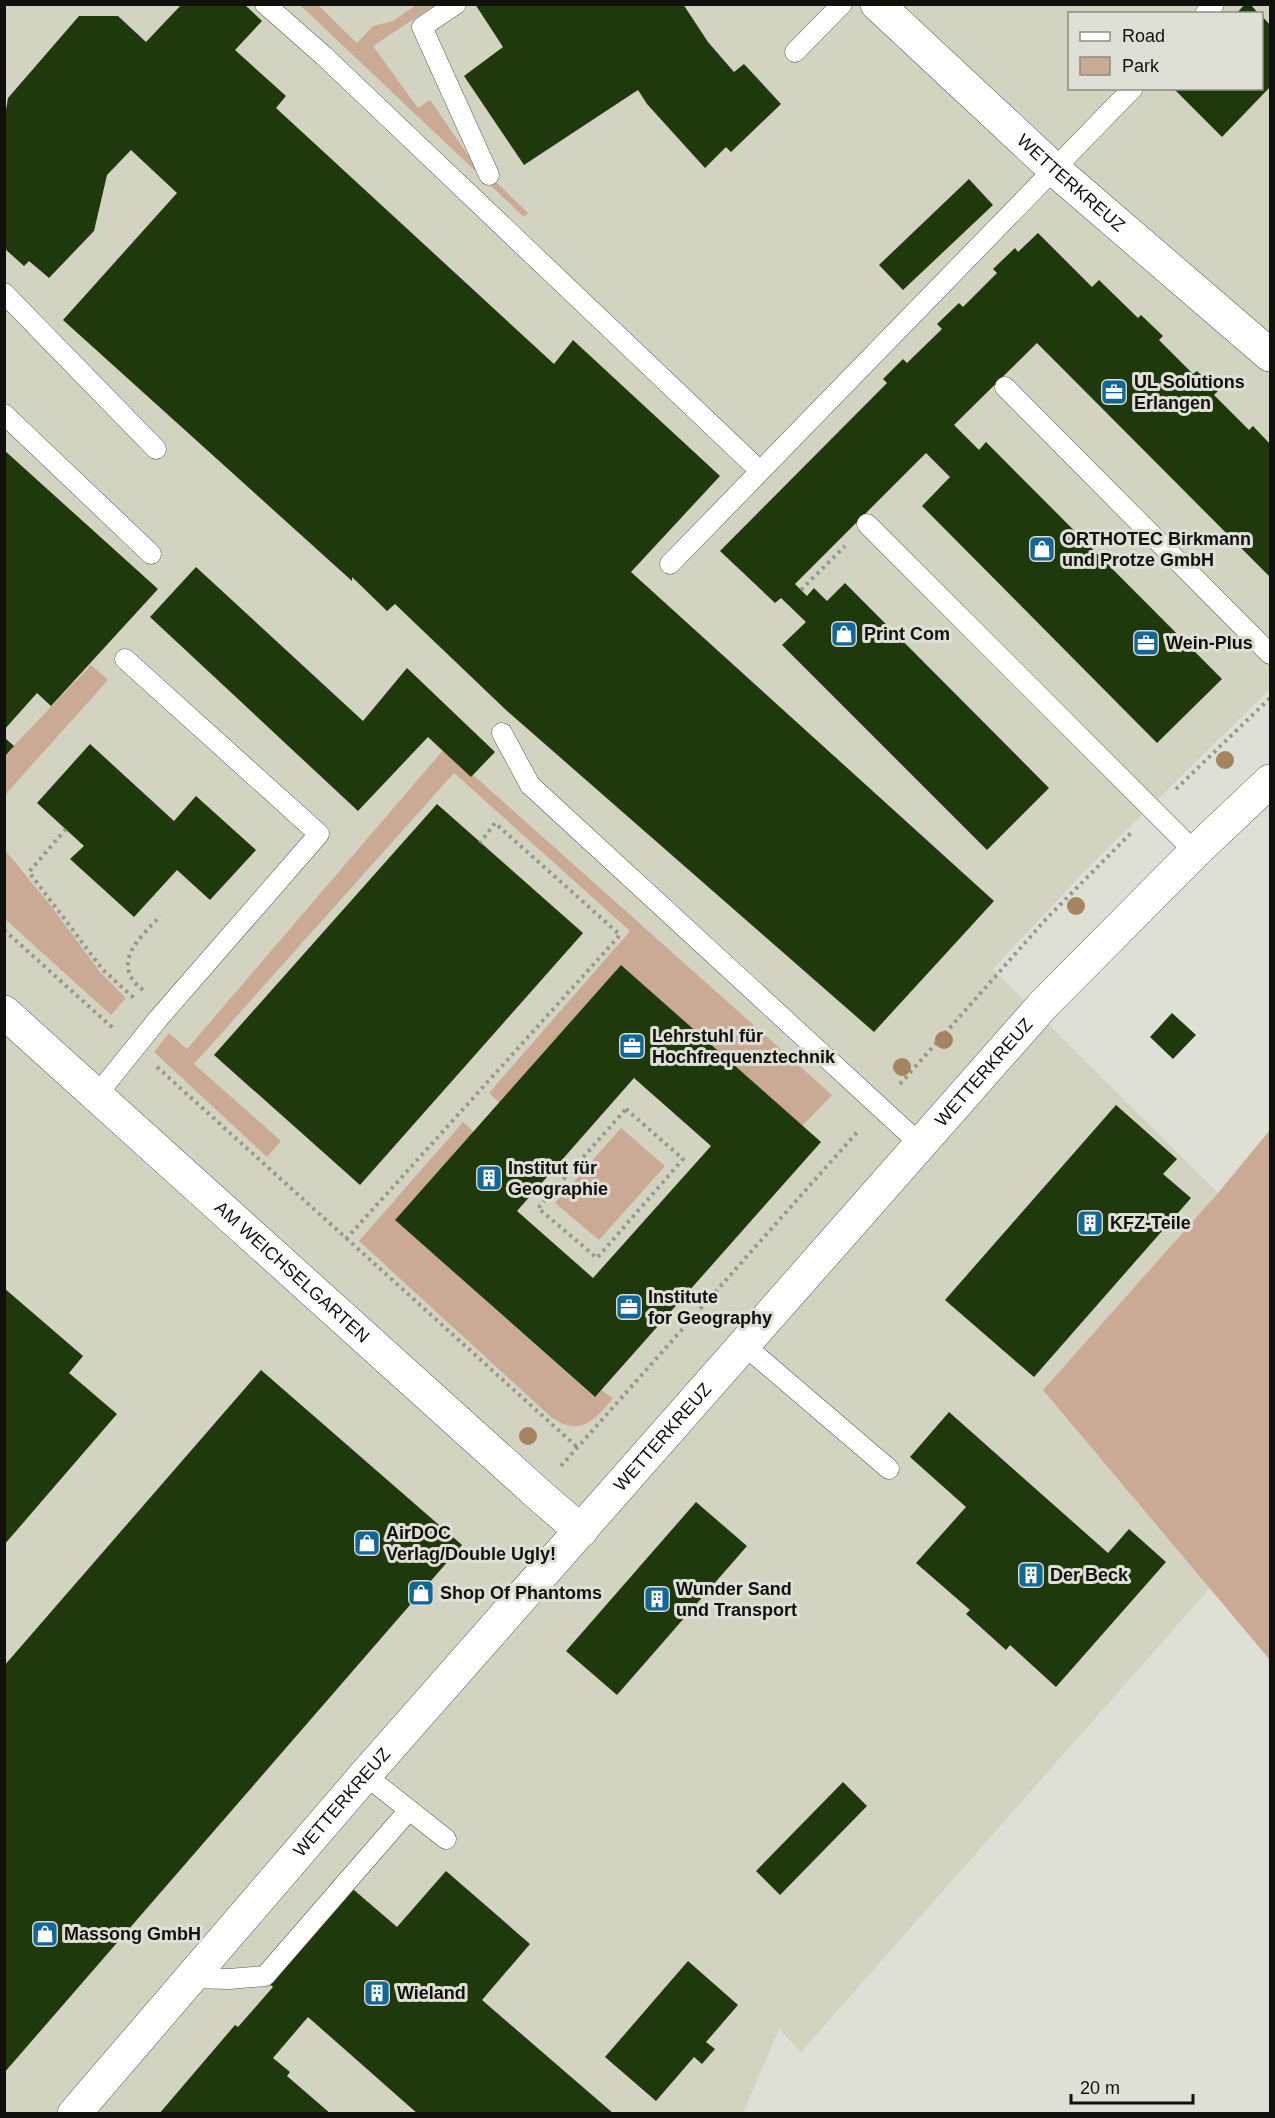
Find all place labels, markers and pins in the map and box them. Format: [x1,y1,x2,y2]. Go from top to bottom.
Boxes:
place label: UL Solutions Erlangen [1134,372,1245,413]
office icon: UL Solutions Erlangen [1099,377,1129,407]
place label: ORTHOTEC Birkmann und Protze GmbH [1062,529,1251,570]
shop icon: ORTHOTEC Birkmann und Protze GmbH [1027,534,1057,564]
shop icon: Print Com [829,619,859,649]
place label: Print Com [864,624,950,644]
office icon: Wein-Plus [1131,628,1161,658]
place label: Wein-Plus [1166,633,1253,653]
place label: Lehrstuhl für Hochfrequenztechnik [652,1026,836,1067]
office icon: Lehrstuhl für Hochfrequenztechnik [617,1031,647,1061]
place label: Institut für Geographie [508,1158,608,1199]
building icon: Institut für Geographie [474,1163,504,1193]
building icon: KFZ-Teile [1075,1208,1105,1238]
place label: KFZ-Teile [1110,1213,1191,1233]
place label: Institute for Geography [648,1287,772,1328]
office icon: Institute for Geography [614,1292,644,1322]
place label: AirDOC Verlag/Double Ugly! [386,1523,556,1564]
shop icon: AirDOC Verlag/Double Ugly! [352,1528,382,1558]
building icon: Der Beck [1016,1560,1046,1590]
place label: Der Beck [1050,1565,1129,1585]
shop icon: Shop Of Phantoms [406,1578,436,1608]
place label: Wunder Sand und Transport [676,1579,797,1620]
place label: Shop Of Phantoms [440,1583,602,1603]
building icon: Wunder Sand und Transport [642,1584,672,1614]
shop icon: Massong GmbH [30,1919,60,1949]
place label: Massong GmbH [64,1924,201,1944]
building icon: Wieland [362,1978,392,2008]
place label: Wieland [397,1983,466,2003]

